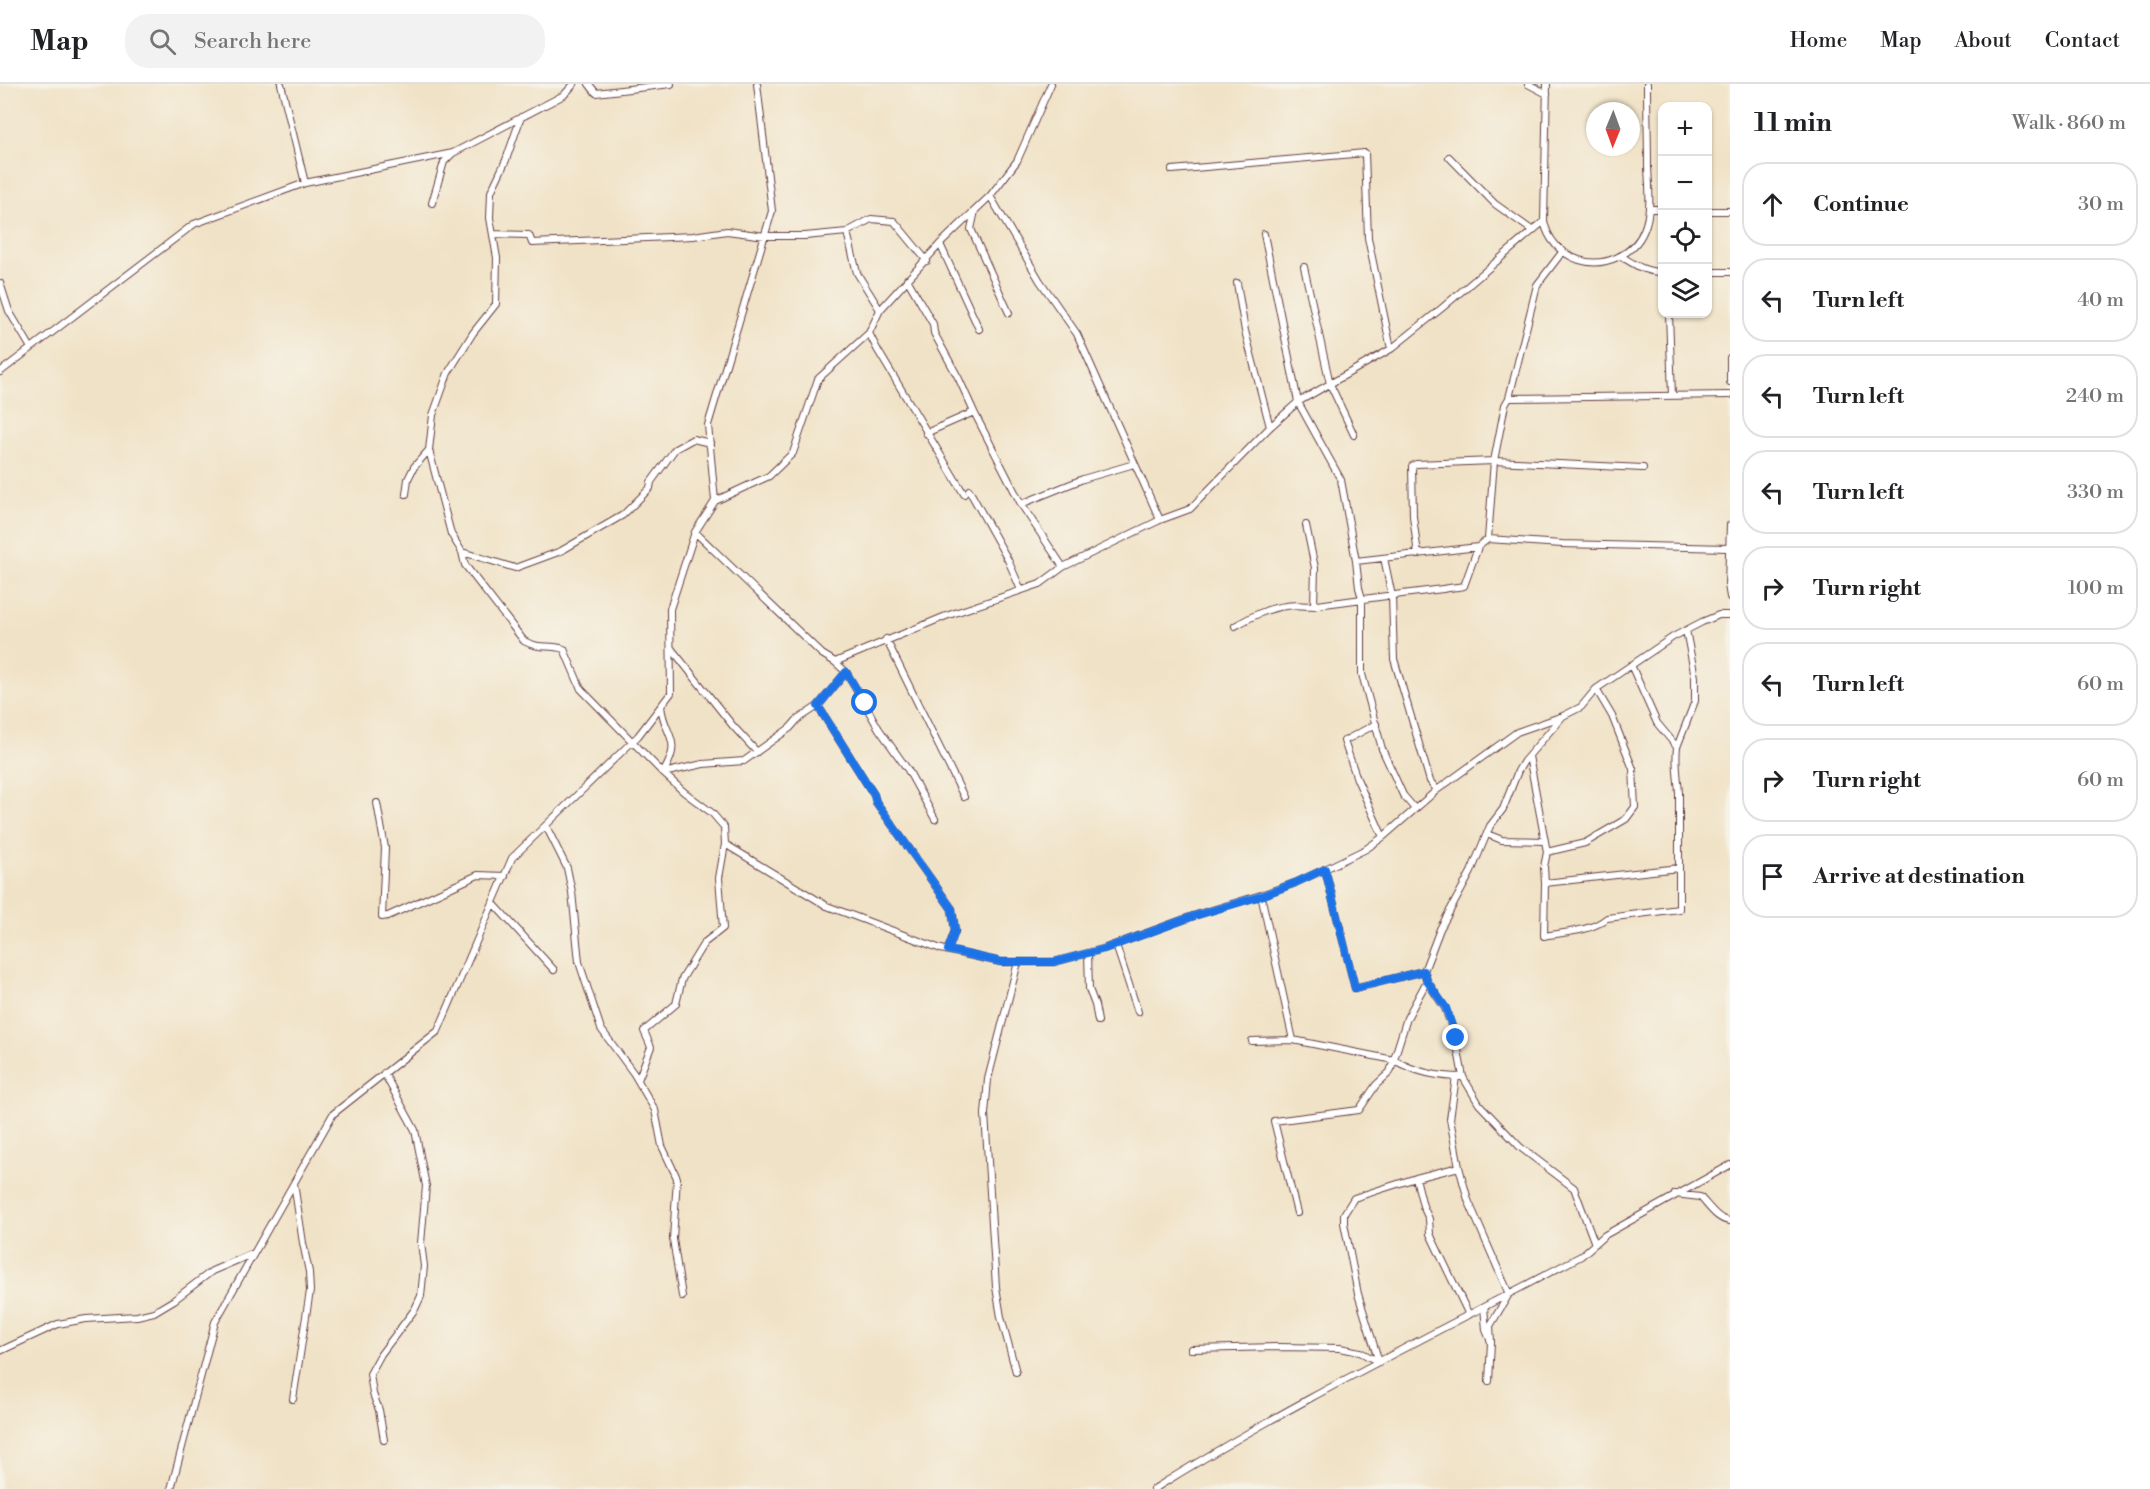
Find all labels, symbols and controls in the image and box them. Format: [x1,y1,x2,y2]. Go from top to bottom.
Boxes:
search box [125,14,545,68]
text: Map [30,24,89,59]
icon: search [146,25,179,58]
text: Search here [194,28,311,55]
text: Home [1790,28,1847,54]
text: Map [1880,28,1922,54]
text: About [1955,28,2012,54]
text: Contact [2045,28,2120,54]
north arrow [1586,102,1640,156]
map controls [1658,102,1712,318]
button: + [1658,102,1712,156]
text: 11 min [1754,107,1832,139]
text: Walk · 860 m [2012,111,2126,136]
button: − [1658,156,1712,210]
icon: ahead [1756,188,1789,221]
text: Continue [1813,191,1909,218]
text: 30 m [2078,192,2124,217]
button: locate [1658,210,1712,264]
button: layers [1658,264,1712,318]
icon: left [1756,284,1789,317]
text: Turn left [1813,287,1904,314]
text: 40 m [2077,288,2124,313]
icon: left [1756,380,1789,413]
text: Turn left [1813,383,1904,410]
text: 240 m [2066,384,2124,409]
icon: left [1756,476,1789,509]
text: Turn left [1813,479,1904,506]
text: 330 m [2067,480,2124,505]
icon: right [1756,572,1789,605]
text: Turn right [1813,575,1921,602]
text: 100 m [2068,576,2124,601]
icon: left [1756,668,1789,701]
text: Turn left [1813,671,1904,698]
text: 60 m [2077,672,2124,697]
route start [851,689,877,715]
icon: right [1756,764,1789,797]
text: Turn right [1813,767,1921,794]
text: 60 m [2077,768,2124,793]
icon: arrive [1756,860,1789,893]
text: Arrive at destination [1813,863,2025,890]
route end [1442,1024,1468,1050]

